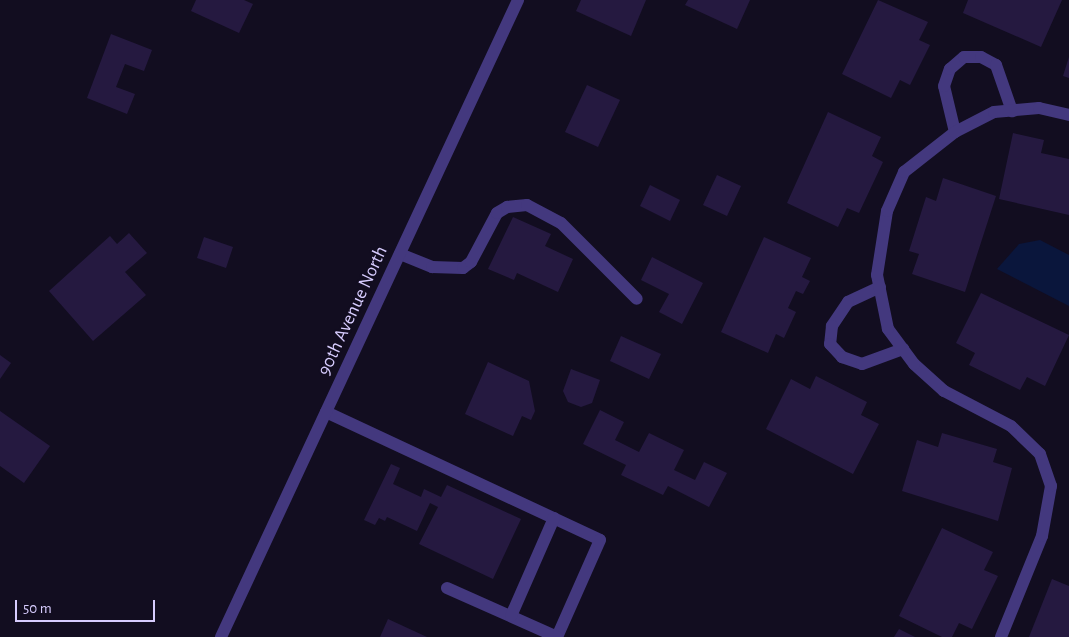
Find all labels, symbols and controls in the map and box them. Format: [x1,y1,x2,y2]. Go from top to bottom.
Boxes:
street label: 90th Avenue North [313,243,393,379]
scale bar [18,590,158,622]
text: 50 m [23,601,52,616]

